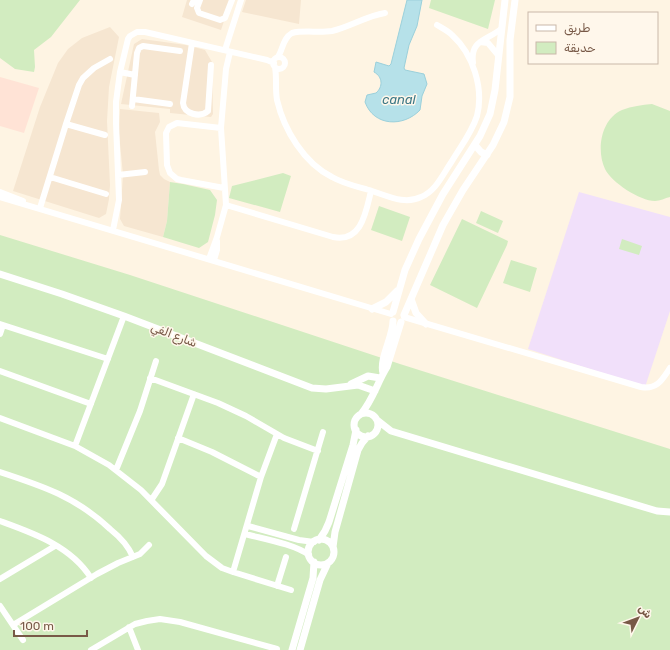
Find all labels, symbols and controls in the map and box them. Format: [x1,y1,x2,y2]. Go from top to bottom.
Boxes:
legend [528,12,658,64]
text: طريق [564,21,590,36]
text: حديقة [564,41,596,55]
water label: canal [382,92,417,107]
street label: شارع الفي [148,320,199,352]
north arrow [618,598,658,638]
text: ش [636,602,655,621]
scale bar [14,612,87,638]
text: 100 m [20,619,54,633]

